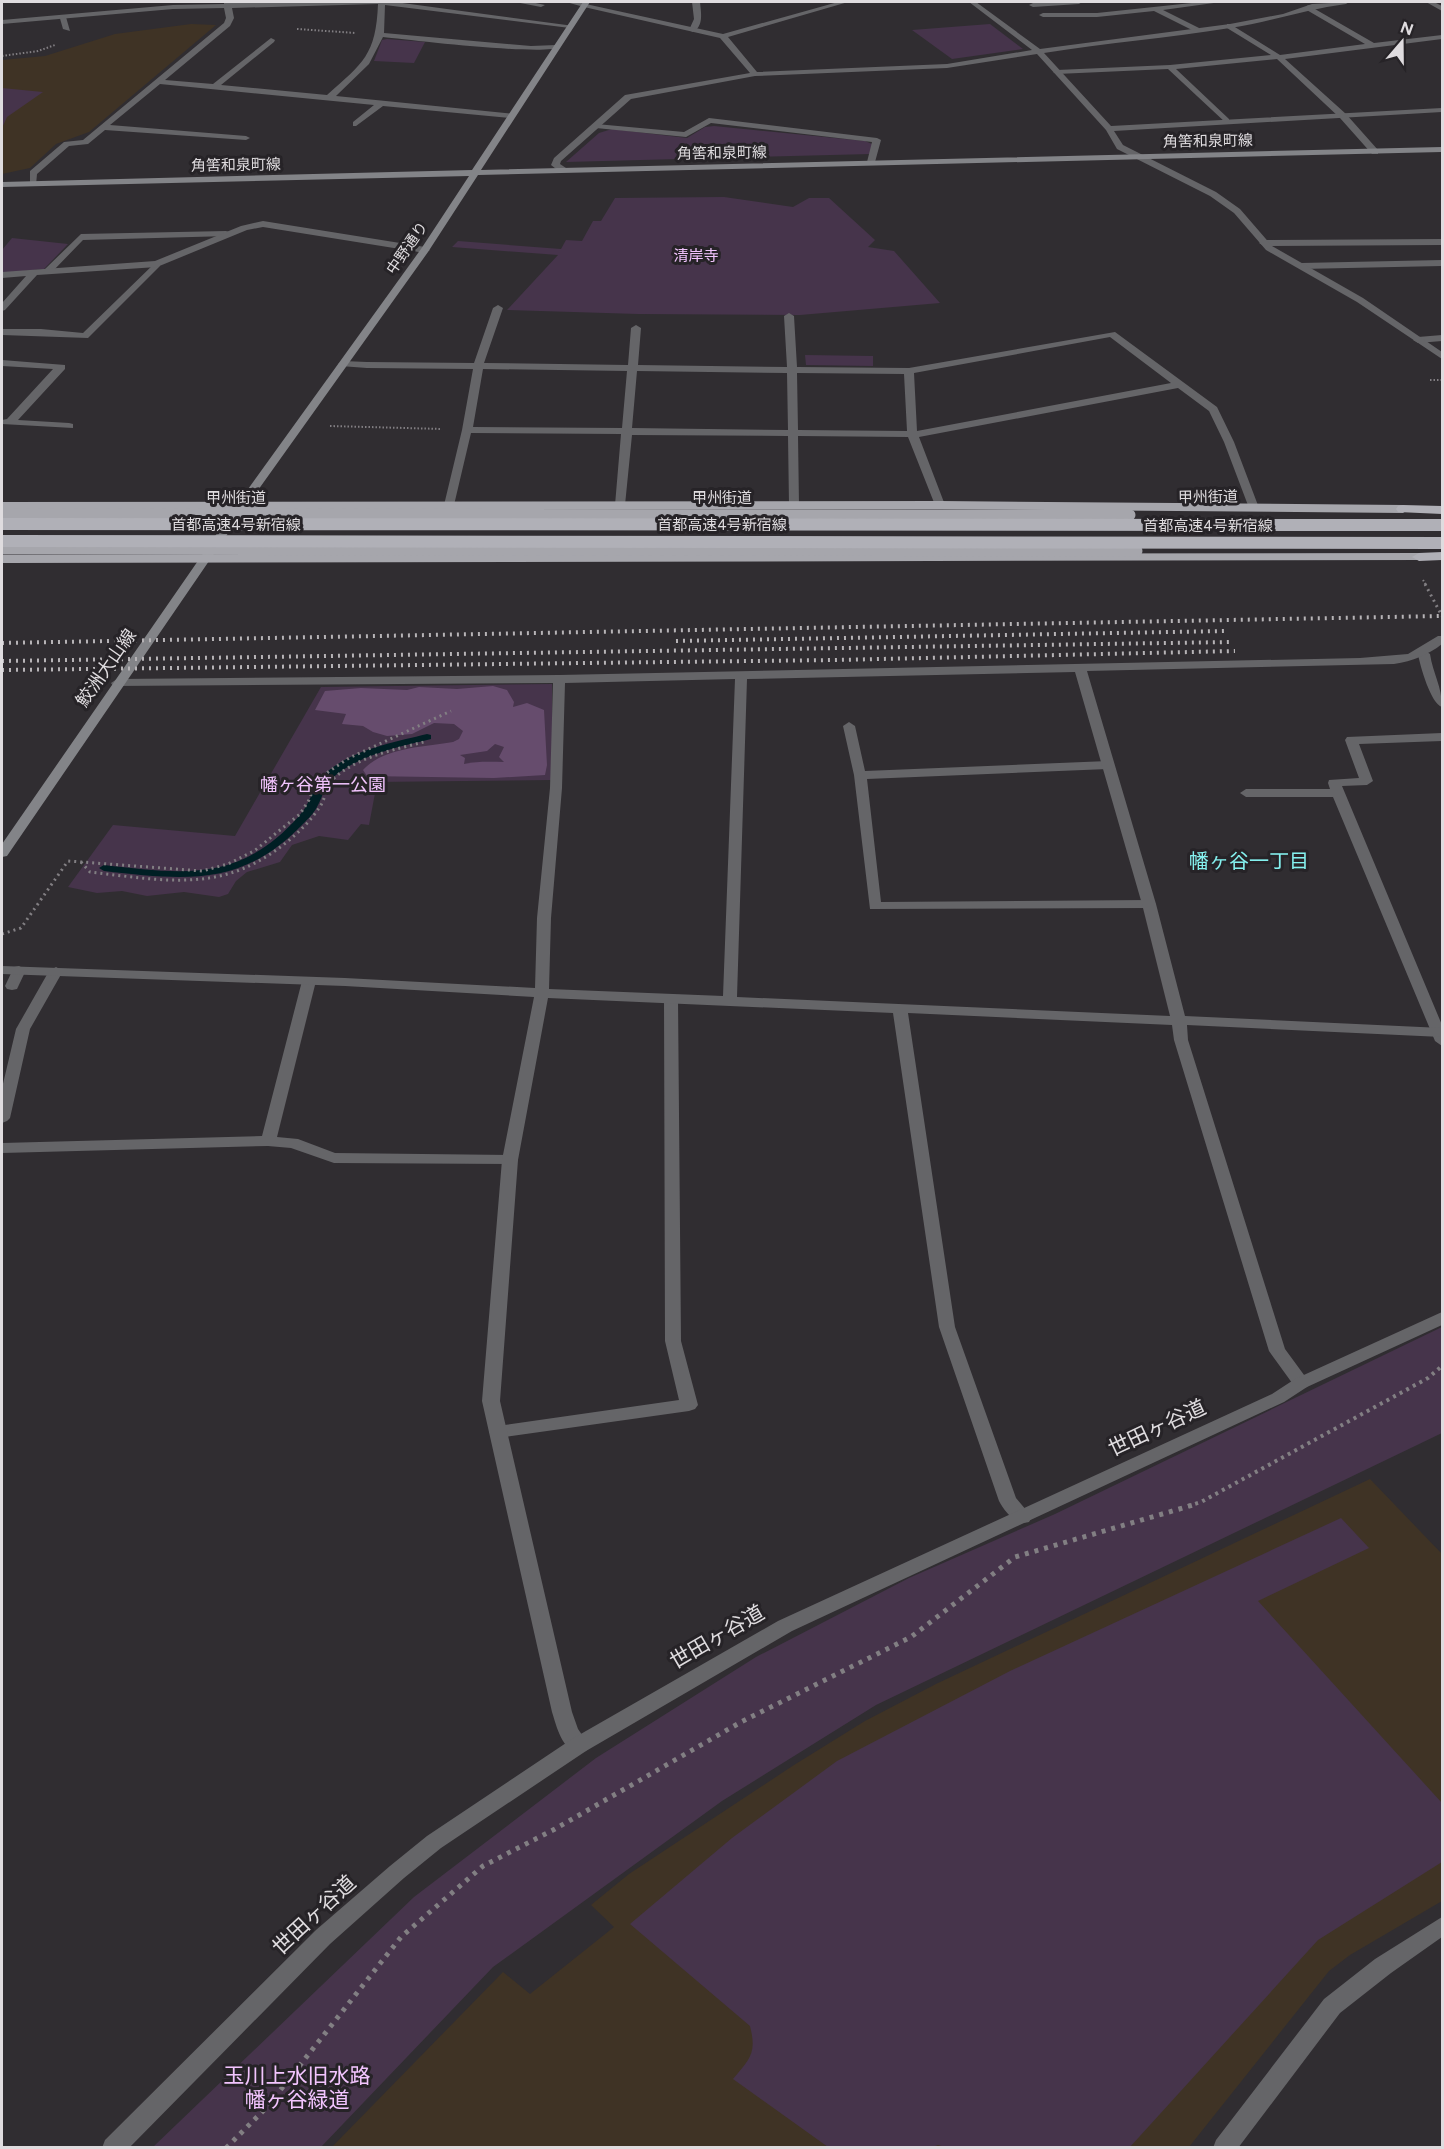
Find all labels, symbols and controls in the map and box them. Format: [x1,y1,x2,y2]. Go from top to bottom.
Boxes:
north arrow [1372,12,1432,72]
text: N [1398,17,1416,39]
street label: 角筈和泉町線 [1163,131,1253,151]
street label: 角筈和泉町線 [677,143,767,163]
street label: 角筈和泉町線 [191,155,281,175]
street label: 中野通り [382,218,432,278]
park label: 清岸寺 [673,247,719,265]
street label: 甲州街道 [1178,487,1238,507]
street label: 甲州街道 [206,489,266,507]
street label: 甲州街道 [692,489,752,507]
street label: 首都高速4号新宿線 [171,516,301,534]
street label: 首都高速4号新宿線 [657,516,787,534]
street label: 首都高速4号新宿線 [1143,517,1273,535]
street label: 鮫洲大山線 [71,625,141,711]
park label: 幡ヶ谷第一公園 [260,774,386,796]
district label: 幡ヶ谷一丁目 [1189,849,1309,873]
street label: 世田ヶ谷道 [1104,1394,1210,1461]
street label: 世田ヶ谷道 [665,1599,768,1674]
street label: 世田ヶ谷道 [267,1870,361,1960]
park label: 玉川上水旧水路 幡ヶ谷緑道 [224,2063,371,2112]

